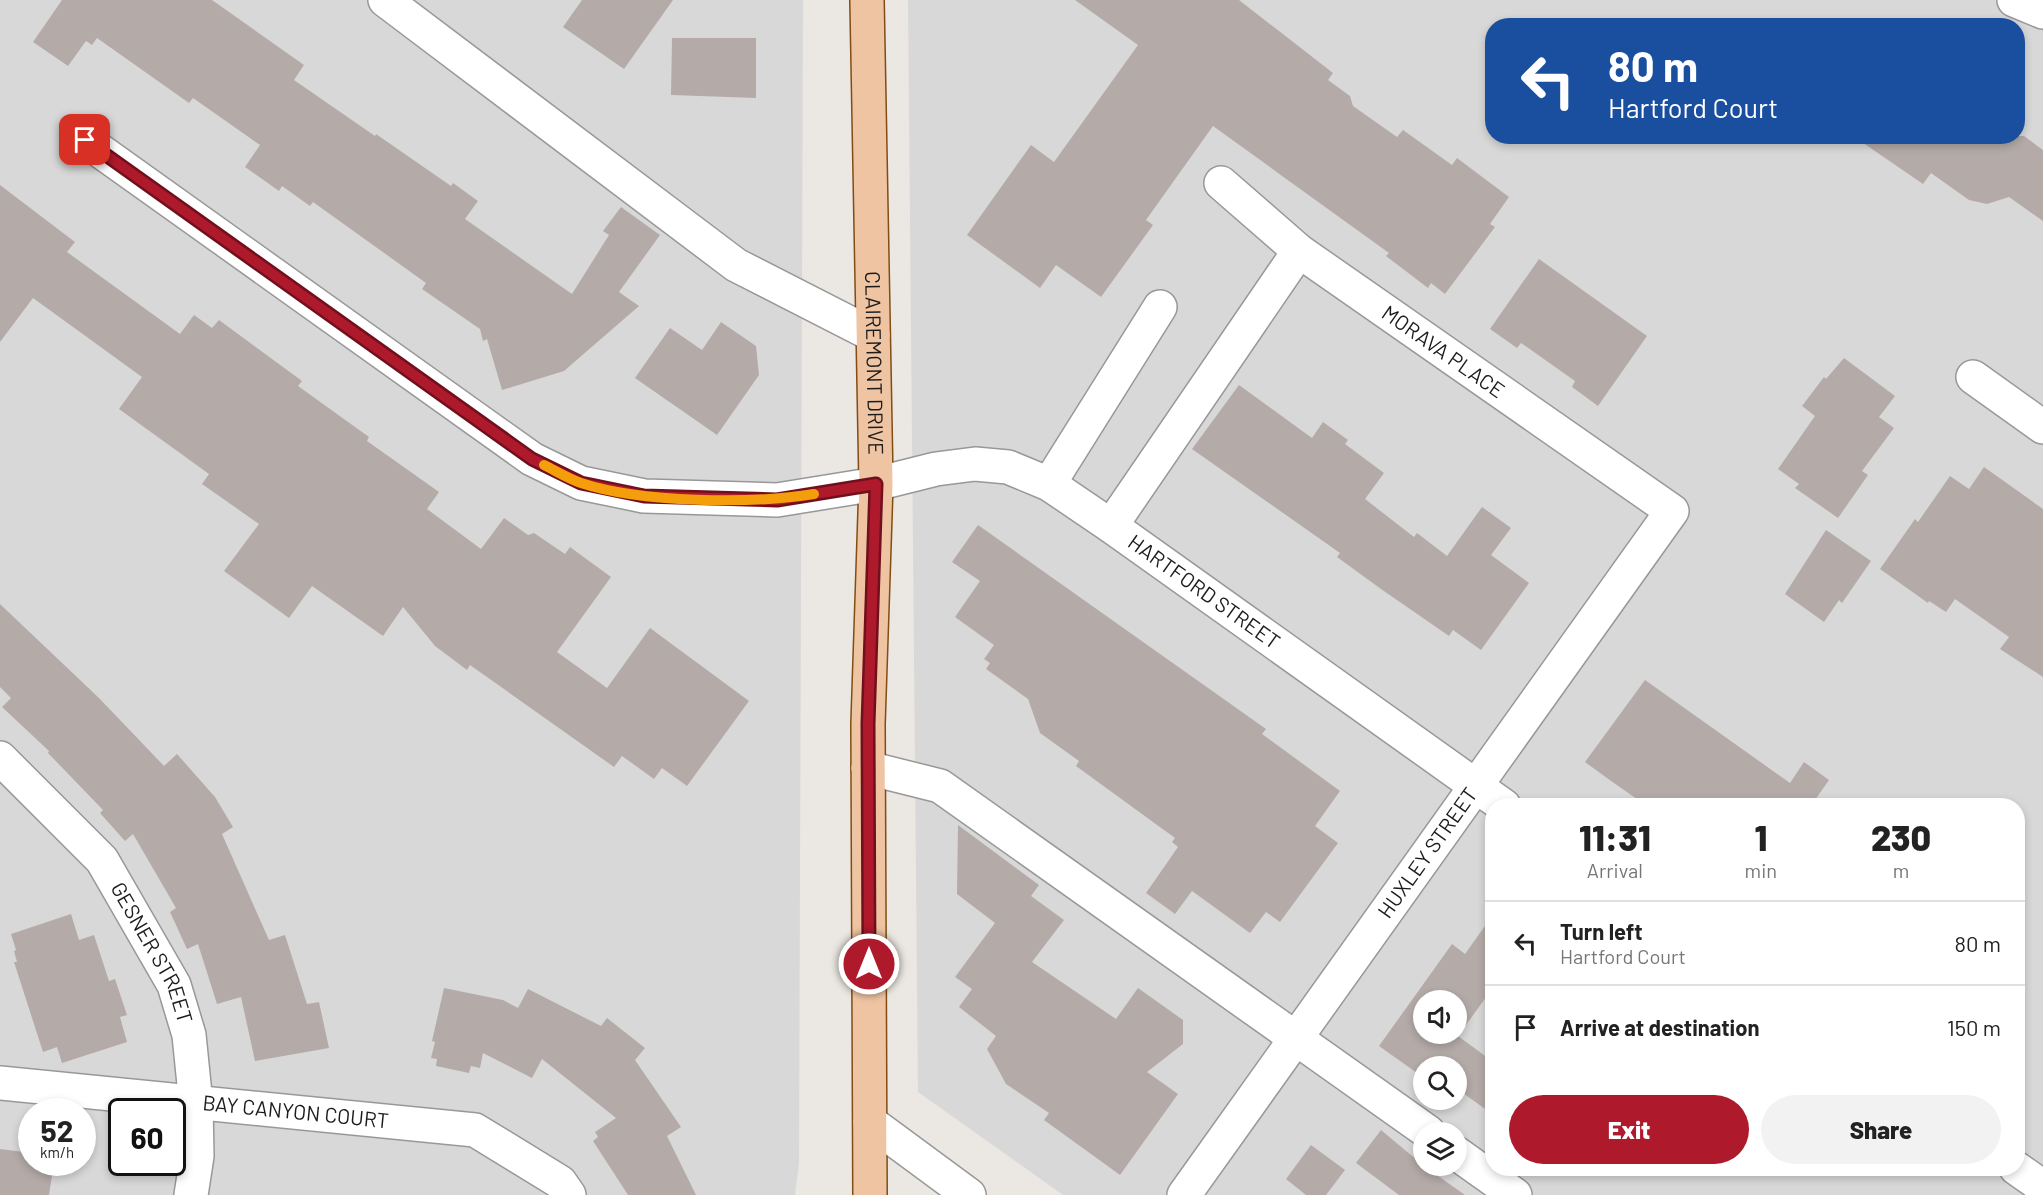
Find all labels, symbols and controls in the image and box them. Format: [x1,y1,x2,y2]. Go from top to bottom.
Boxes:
text: 80 m [1608,40,1698,90]
icon: left [1509,42,1587,120]
text: Hartford Court [1608,91,1778,123]
pin [59,114,110,165]
icon: arrive [68,123,101,156]
street label: CLAIREMONT DRIVE [861,271,889,455]
street label: MORAVA PLACE [1378,299,1510,402]
street label: HARTFORD STREET [1124,528,1286,654]
street label: HUXLEY STREET [1372,782,1482,922]
text: 11:31 [1579,815,1651,858]
text: 1 [1754,815,1767,858]
text: 230 [1871,815,1931,858]
text: Arrival [1587,858,1643,882]
text: min [1745,858,1777,882]
text: m [1893,858,1909,882]
street label: GESNER STREET [106,877,199,1026]
text: Turn left [1560,918,1643,944]
icon: left [1509,927,1542,960]
text: 80 m [1955,930,2001,956]
position arrow [837,932,901,996]
text: Hartford Court [1560,944,1686,968]
map controls [1413,990,1467,1176]
button: sound [1413,990,1467,1044]
icon: arrive [1509,1011,1542,1044]
text: Arrive at destination [1560,1014,1759,1040]
text: 150 m [1947,1014,2001,1040]
button: search [1413,1056,1467,1110]
street label: BAY CANYON COURT [202,1089,390,1132]
button: Exit [1509,1095,1749,1164]
button: Share [1761,1095,2001,1164]
speed limit sign: 60 [108,1098,186,1176]
text: 52 [41,1112,73,1148]
button: layers [1413,1122,1467,1176]
text: km/h [40,1143,74,1161]

